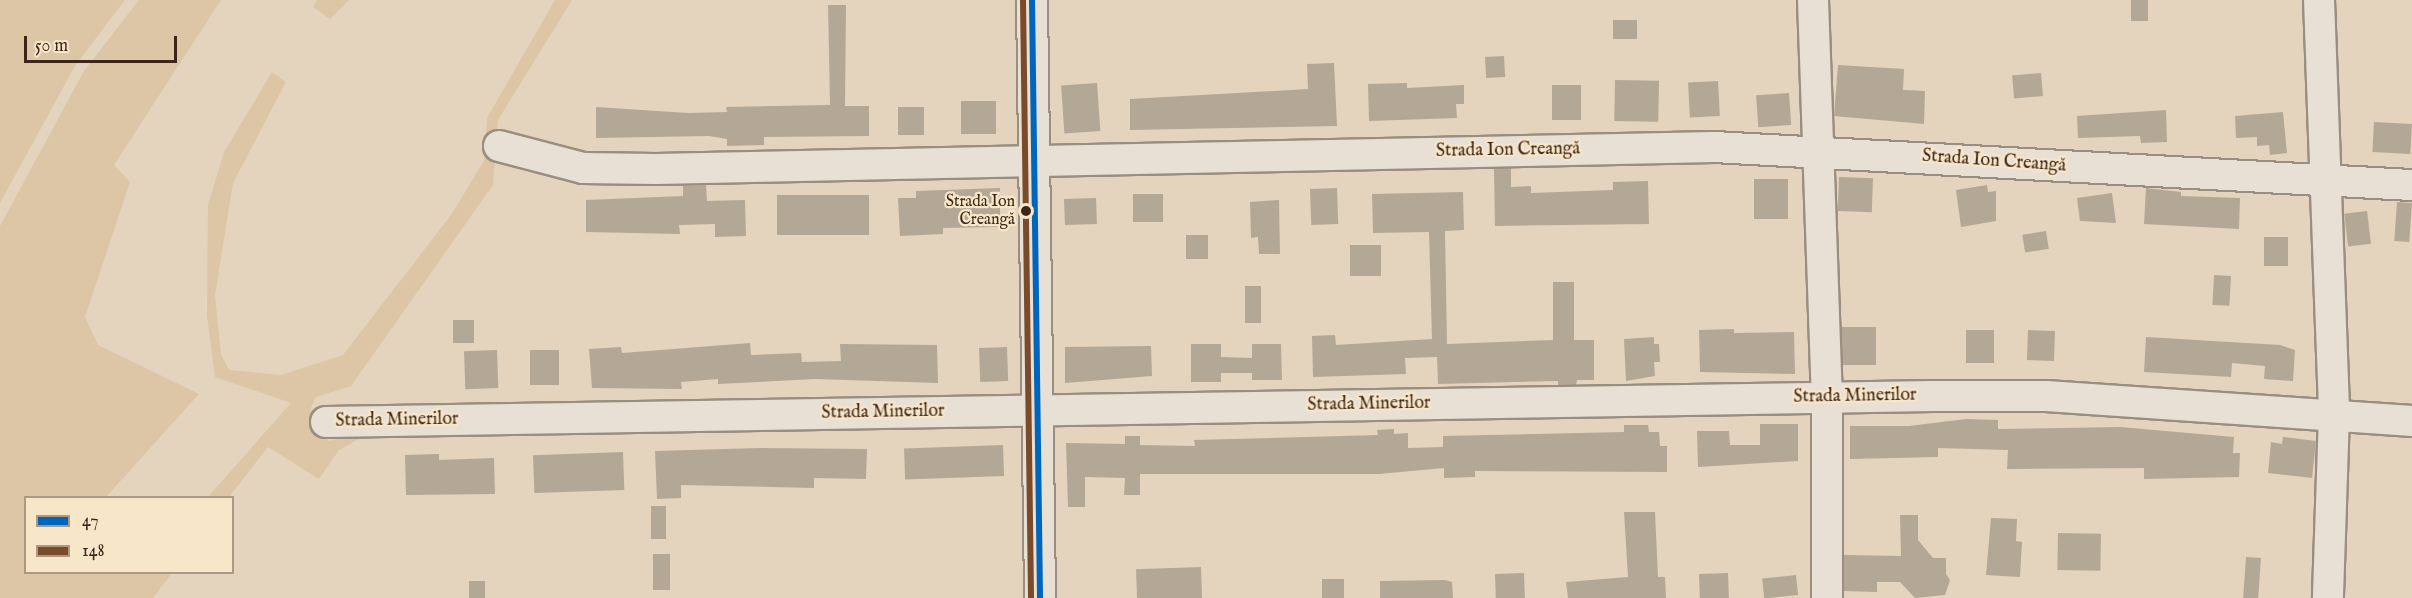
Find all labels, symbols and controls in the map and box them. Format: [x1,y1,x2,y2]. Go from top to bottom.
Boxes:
scale bar [27,24,180,62]
text: 50 m [35,35,68,58]
street label: Strada Ion Creangă [1436,139,1580,163]
street label: Strada Ion Creangă [1921,146,2067,178]
place label: Strada Ion Creangă [946,192,1015,230]
marker: Strada Ion Creangă [1020,205,1032,217]
street label: Strada Minerilor [1793,385,1917,409]
street label: Strada Minerilor [1307,393,1431,417]
street label: Strada Minerilor [821,401,945,425]
street label: Strada Minerilor [335,409,459,433]
legend [24,496,234,574]
text: 47 [82,510,99,533]
text: 148 [82,540,105,563]

